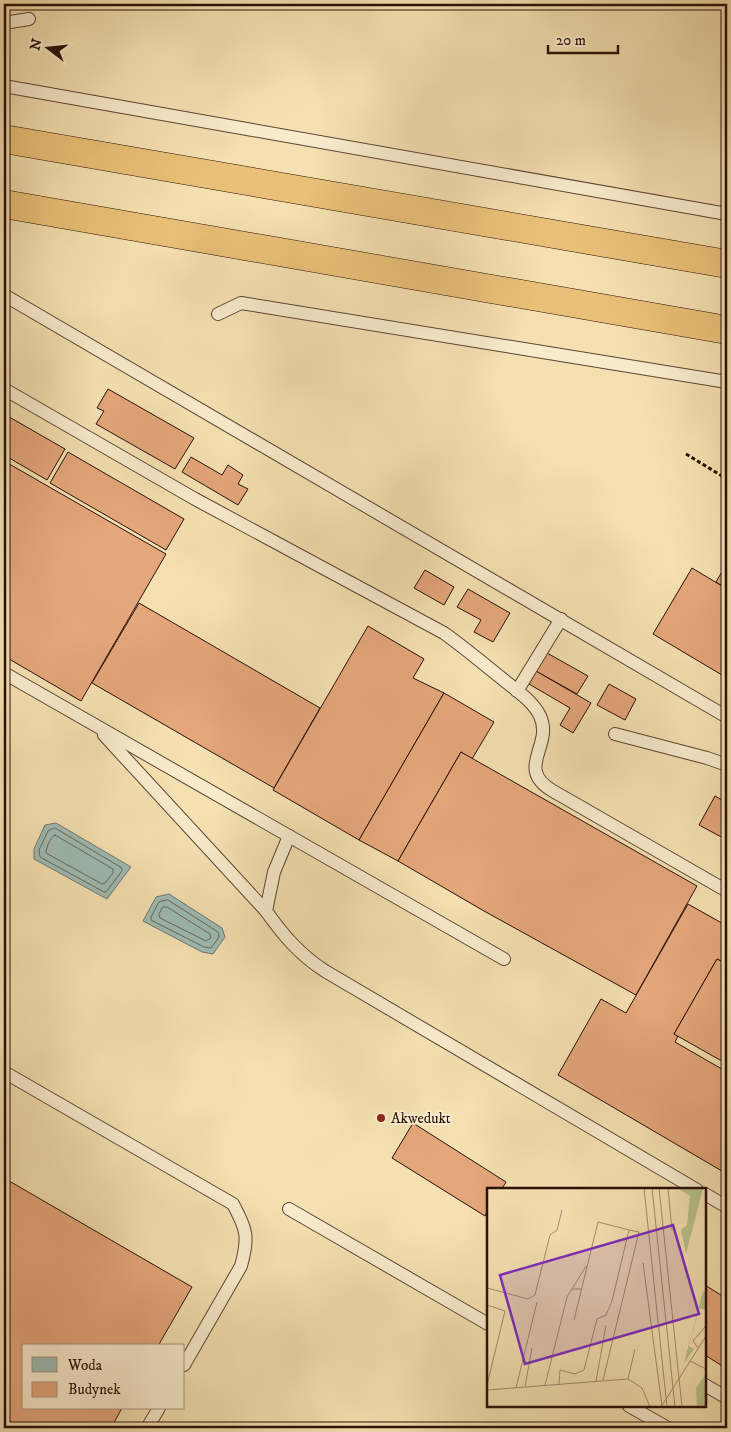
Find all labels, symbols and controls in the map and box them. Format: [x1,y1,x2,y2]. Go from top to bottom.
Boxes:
north arrow [22,22,72,72]
scale bar [548,22,618,54]
text: 20 m [556,31,586,50]
text: N [26,36,47,53]
place label: Akwedukt [391,1109,451,1128]
marker: Akwedukt [375,1112,387,1124]
inset map [487,1188,706,1407]
legend [22,1344,185,1410]
text: Woda [67,1356,103,1375]
text: Budynek [68,1380,121,1399]

